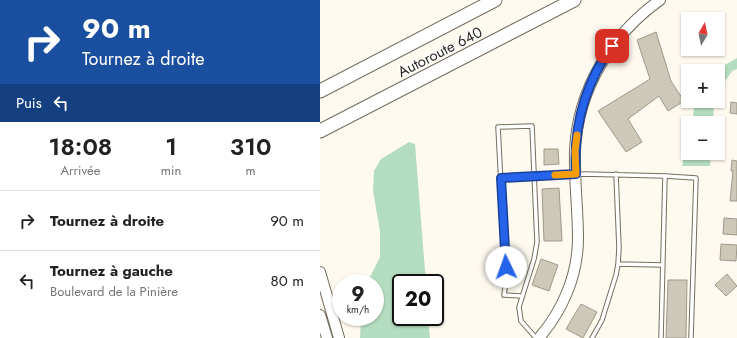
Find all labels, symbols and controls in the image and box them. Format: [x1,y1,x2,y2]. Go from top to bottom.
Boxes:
text: 90 m [82,8,151,49]
north arrow [681,12,725,56]
map controls [681,12,725,160]
icon: right [16,16,68,68]
street label: Autoroute 640 [394,21,486,83]
pin [595,29,629,63]
icon: arrive [601,35,623,57]
text: Tournez à droite [82,46,205,72]
button: + [681,64,725,108]
text: Puis [16,92,42,114]
icon: left [50,92,72,114]
button: − [681,116,725,160]
text: 18:08 [49,129,112,164]
text: 1 [165,129,177,164]
text: 310 [230,129,271,164]
text: Arrivée [61,161,100,180]
text: min [161,161,181,180]
text: m [246,161,256,180]
icon: right [16,210,38,232]
text: Tournez à droite [50,210,164,232]
text: 90 m [270,210,304,232]
position arrow [485,246,527,288]
text: Tournez à gauche [50,260,173,282]
icon: left [16,270,38,292]
text: 80 m [271,270,304,292]
speed limit sign: 20 [392,274,444,326]
text: 9 [351,280,365,309]
text: Boulevard de la Pinière [50,282,178,301]
text: km/h [347,302,369,317]

